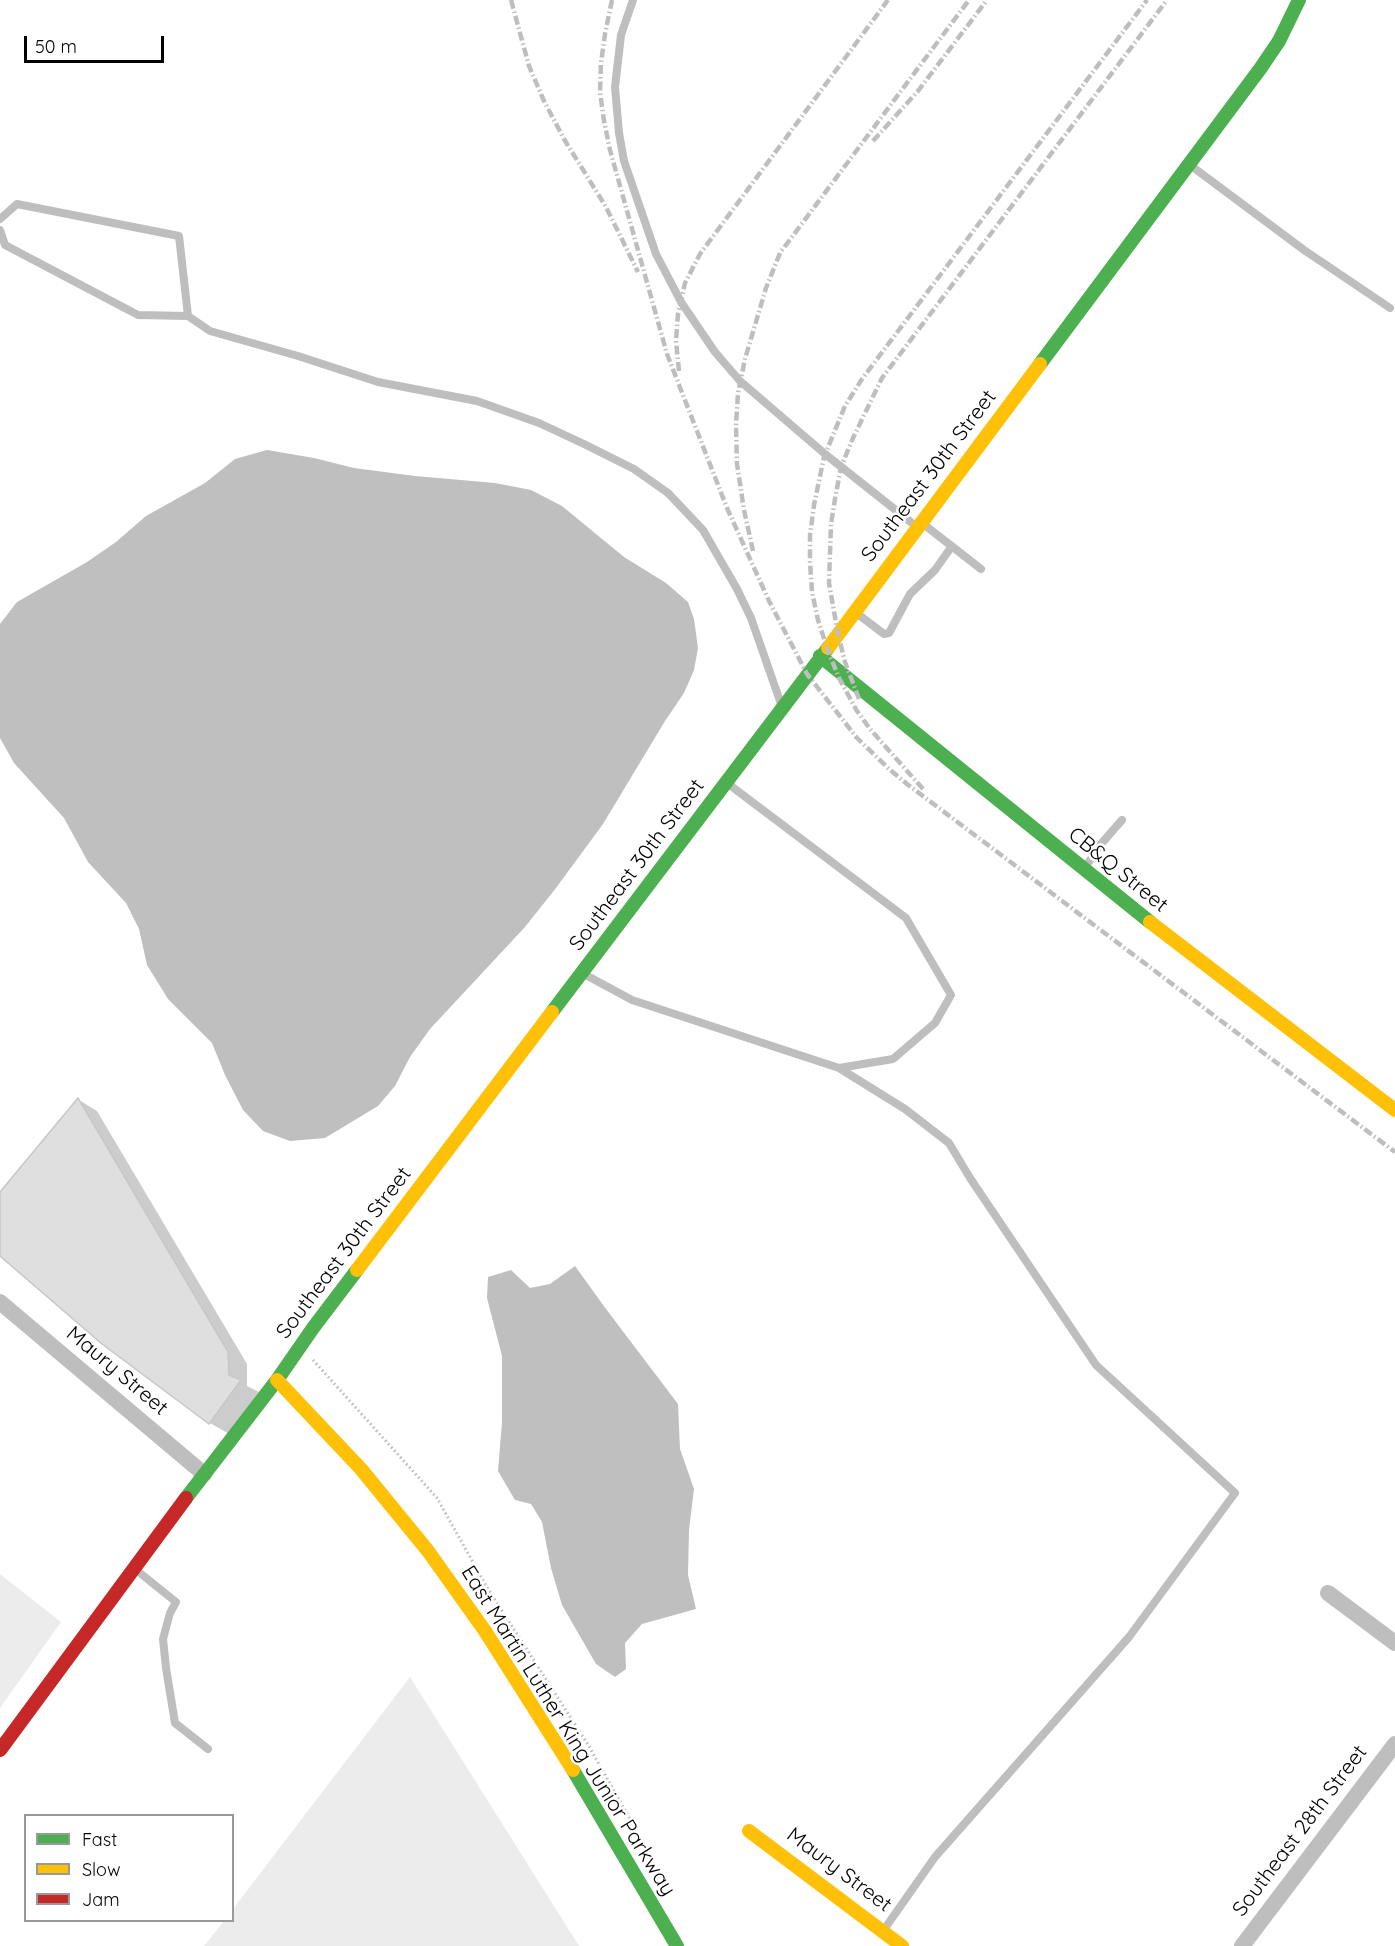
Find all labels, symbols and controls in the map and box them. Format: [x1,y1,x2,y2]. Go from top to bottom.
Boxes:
scale bar [27,24,166,62]
text: 50 m [35,35,77,58]
street label: Southeast 30th Street [856,385,1002,567]
street label: Southeast 30th Street [564,774,710,956]
street label: CB&Q Street [1063,822,1173,918]
street label: Southeast 30th Street [271,1162,417,1344]
street label: Maury Street [61,1321,173,1421]
street label: East Martin Luther King Junior Parkway [455,1561,681,1901]
street label: Southeast 28th Street [1227,1740,1373,1922]
legend [24,1814,234,1922]
street label: Maury Street [782,1822,896,1918]
text: Fast [82,1828,117,1851]
text: Slow [82,1858,120,1881]
text: Jam [82,1888,120,1911]

